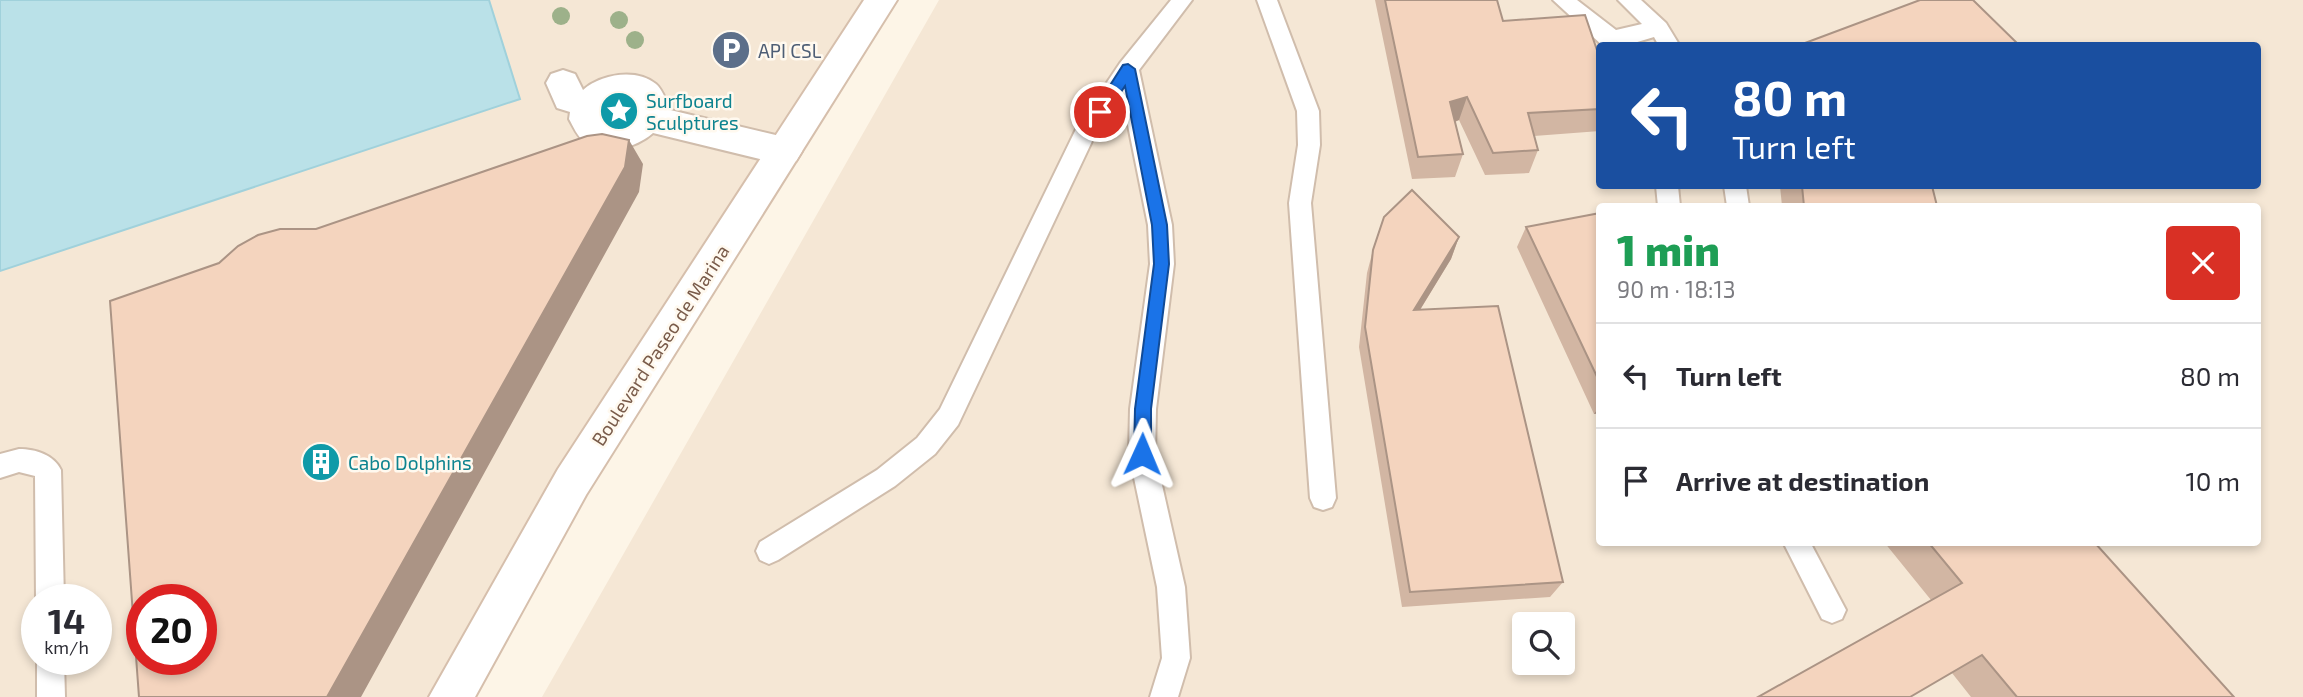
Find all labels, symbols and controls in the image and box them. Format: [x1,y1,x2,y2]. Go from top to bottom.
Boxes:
parking icon: API CSL [710,29,752,71]
place label: API CSL [758,39,822,62]
text: 80 m [1732,67,1847,126]
icon: left [1617,70,1708,161]
pin [1070,82,1130,142]
place label: Surfboard Sculptures [646,89,739,134]
place icon: Surfboard Sculptures [598,90,640,132]
icon: arrive [1081,93,1119,131]
text: Turn left [1732,127,1856,165]
text: 1 min [1617,224,1720,274]
button: close [2166,226,2240,300]
street label: Boulevard Paseo de Marina [586,240,734,450]
text: 90 m · 18:13 [1617,275,1735,303]
icon: left [1617,357,1655,395]
text: Turn left [1676,360,1782,391]
text: 80 m [2180,360,2240,391]
position arrow [1105,417,1179,491]
building icon: Cabo Dolphins [300,441,342,483]
place label: Cabo Dolphins [348,451,472,474]
icon: arrive [1617,462,1655,500]
text: Arrive at destination [1676,465,1929,496]
text: 10 m [2185,465,2240,496]
speed limit sign: 20 [126,584,217,675]
text: 14 [48,599,85,641]
map controls [1512,612,1575,675]
button: search [1512,612,1575,675]
text: km/h [44,636,89,658]

